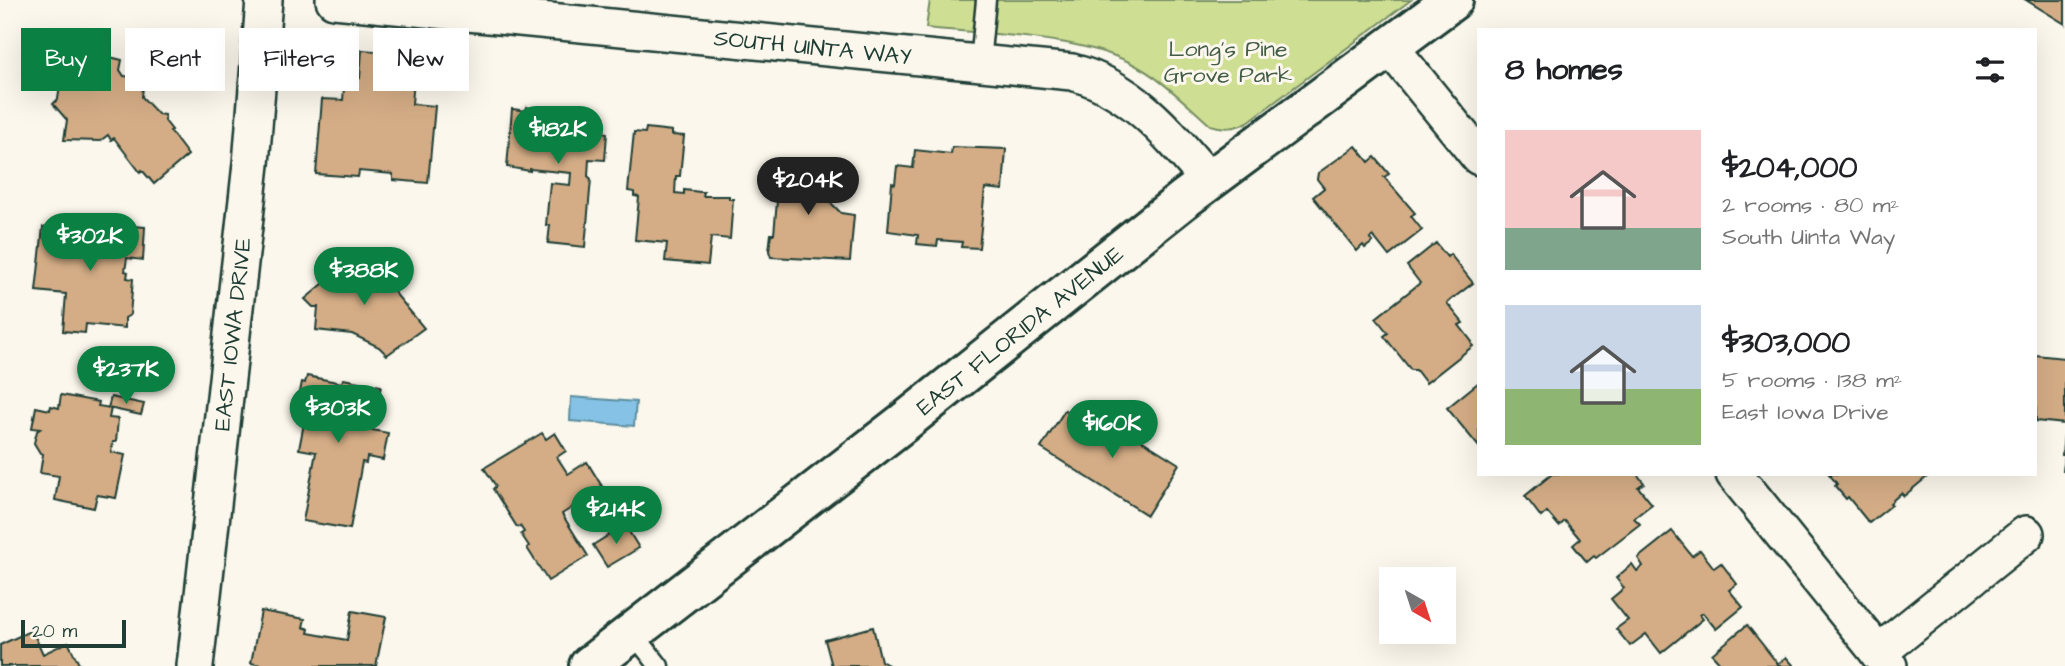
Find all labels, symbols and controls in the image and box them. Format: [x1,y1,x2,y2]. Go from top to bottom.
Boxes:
street label: SOUTH UINTA WAY [712,22,913,73]
chip: Buy [21,28,111,91]
chip: Rent [125,28,225,91]
chip: Filters [239,28,359,91]
chip: New [373,28,469,91]
park label: Long's Pine Grove Park [1164,33,1292,91]
text: 8 homes [1505,49,1623,91]
icon: filters [1971,51,2009,89]
pin: $182K [509,106,607,166]
text: $182K [529,113,587,145]
text: $204,000 [1722,147,1857,189]
pin: $204K [759,158,857,217]
icon: home [1561,158,1645,242]
text: $204K [773,164,843,196]
text: 2 rooms · 80 m² [1722,189,1899,221]
pin: $302K [41,214,139,273]
text: $302K [57,220,123,252]
text: South Uinta Way [1722,221,1895,253]
street label: EAST IOWA DRIVE [206,236,260,432]
street label: EAST FLORIDA AVENUE [910,238,1131,423]
pin: $388K [315,247,413,307]
text: $388K [330,254,398,286]
text: $303,000 [1722,322,1850,364]
icon: home [1561,333,1645,417]
pin: $237K [77,346,175,406]
text: $237K [93,353,159,385]
text: 5 rooms · 138 m² [1722,364,1902,396]
pin: $303K [289,386,387,445]
text: $303K [306,392,370,424]
text: East Iowa Drive [1722,396,1889,428]
pin: $160K [1063,400,1161,460]
text: $160K [1083,407,1141,439]
pin: $214K [567,486,665,546]
text: $214K [587,493,645,525]
north arrow [1379,567,1456,644]
map controls [1379,567,1456,644]
scale bar [21,617,126,649]
text: 20 m [32,618,77,645]

